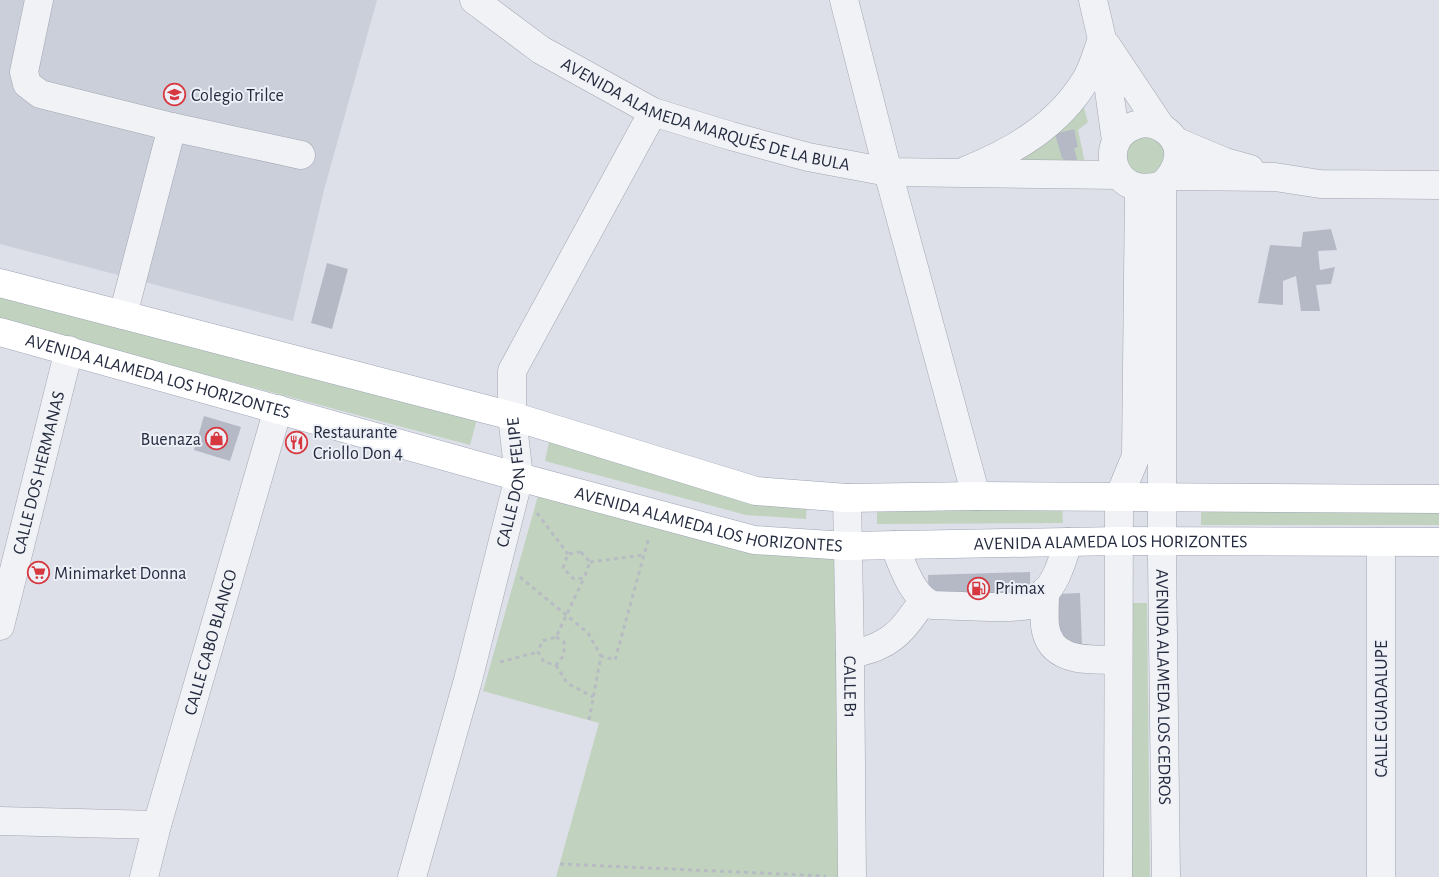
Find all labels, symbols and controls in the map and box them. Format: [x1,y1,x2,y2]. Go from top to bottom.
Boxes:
street label: AVENIDA ALAMEDA MARQUÉS DE LA BULA [558,55,852,175]
school or university icon: Colegio Trilce [163,83,187,107]
place label: Colegio Trilce [191,87,284,105]
street label: AVENIDA ALAMEDA LOS HORIZONTES [23,332,292,423]
street label: CALLE DOS HERMANAS [10,389,68,557]
street label: CALLE DON FELIPE [494,416,529,549]
place label: Restaurante Criollo Don 4 [313,424,403,463]
shop icon: Buenaza [205,427,229,451]
restaurant icon: Restaurante Criollo Don 4 [285,430,309,454]
place label: Buenaza [141,431,201,449]
street label: AVENIDA ALAMEDA LOS HORIZONTES [573,484,843,556]
street label: AVENIDA ALAMEDA LOS HORIZONTES [974,533,1248,554]
supermarket icon: Minimarket Donna [26,561,50,585]
place label: Minimarket Donna [54,565,187,583]
street label: CALLE CABO BLANCO [181,568,241,717]
street label: AVENIDA ALAMEDA LOS CEDROS [1152,569,1173,805]
fuel station icon: Primax [967,576,991,600]
place label: Primax [995,580,1045,598]
street label: CALLE GUADALUPE [1373,640,1391,778]
street label: CALLE B1 [840,656,859,718]

